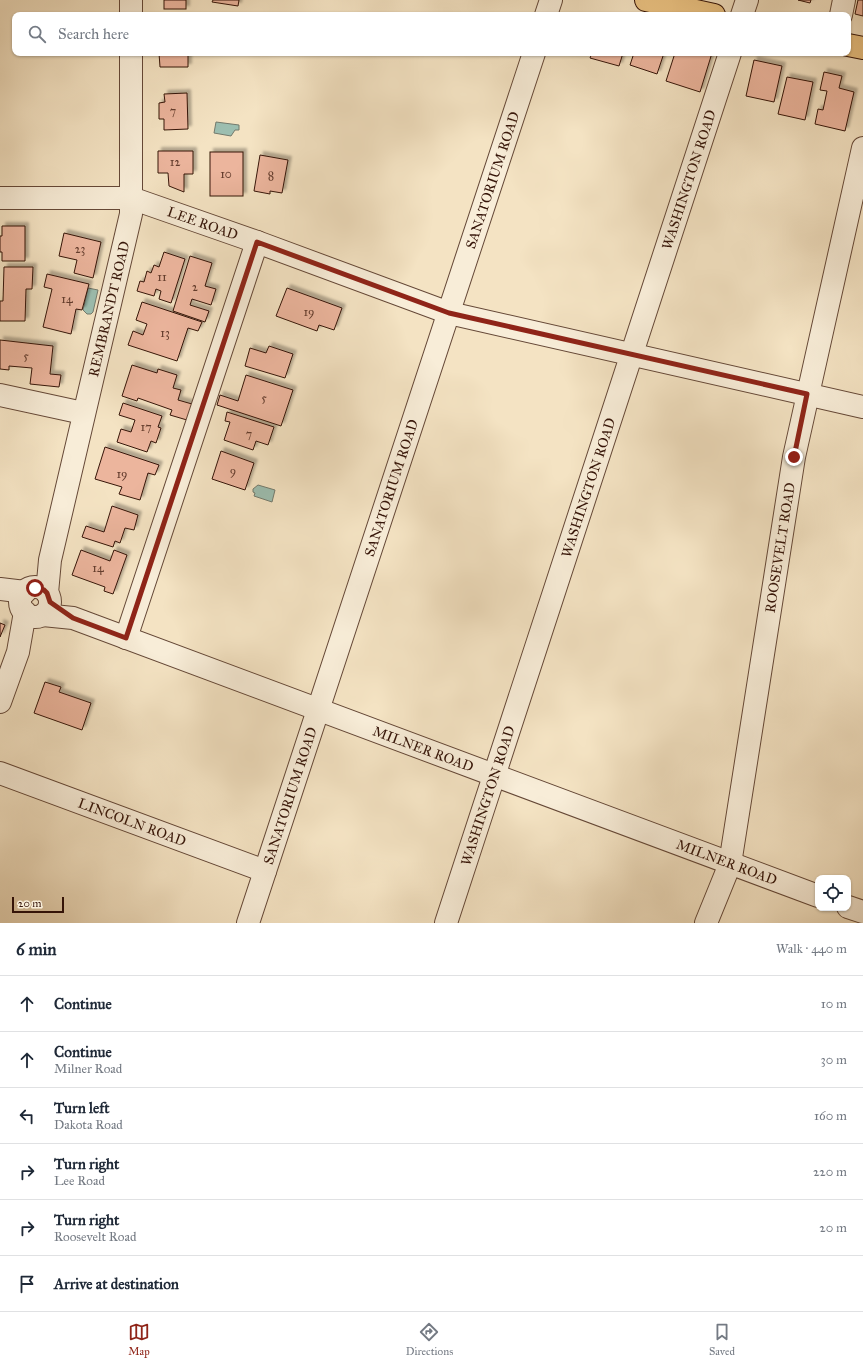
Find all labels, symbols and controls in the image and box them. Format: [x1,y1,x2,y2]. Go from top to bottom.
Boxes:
search box [12,12,851,56]
icon: search [26,23,48,45]
text: Search here [58,25,129,43]
house number: 7 [170,104,176,118]
street label: WASHINGTON ROAD [658,108,720,252]
street label: SANATORIUM ROAD [462,109,523,251]
house number: 12 [170,155,180,169]
house number: 10 [220,167,232,181]
house number: 8 [268,169,274,183]
street label: LEE ROAD [165,203,240,244]
street label: REMBRANDT ROAD [85,239,133,379]
house number: 23 [75,242,86,256]
house number: 11 [157,270,167,284]
house number: 2 [192,280,198,294]
house number: 14 [61,292,73,306]
house number: 19 [303,305,315,319]
house number: 13 [160,326,170,340]
house number: 5 [23,349,29,363]
house number: 5 [261,391,267,405]
street label: WASHINGTON ROAD [558,416,619,560]
street label: SANATORIUM ROAD [361,417,422,559]
house number: 17 [140,420,152,434]
house number: 7 [246,427,252,441]
route end [785,448,803,466]
house number: 9 [230,464,236,478]
house number: 19 [116,467,128,481]
street label: ROOSEVELT ROAD [762,481,799,614]
house number: 14 [92,561,104,575]
route start [26,579,44,597]
street label: MILNER ROAD [370,723,476,776]
street label: WASHINGTON ROAD [457,724,519,868]
street label: SANATORIUM ROAD [260,725,321,867]
street label: LINCOLN ROAD [76,795,188,850]
street label: MILNER ROAD [674,836,779,889]
map controls [815,875,851,911]
button: locate [815,875,851,911]
scale bar [12,895,64,914]
text: 20 m [18,897,41,910]
text: 6 min [16,939,57,960]
text: Walk · 440 m [776,941,847,957]
icon: ahead [16,993,38,1015]
text: Continue [54,995,112,1013]
text: 10 m [821,996,847,1012]
text: Continue [54,1043,112,1061]
icon: ahead [16,1049,38,1071]
text: 30 m [821,1052,847,1068]
text: Milner Road [54,1061,122,1077]
text: Turn left [54,1099,110,1117]
icon: left [16,1105,38,1127]
text: 160 m [814,1108,847,1124]
text: Dakota Road [54,1117,123,1133]
text: Turn right [54,1155,119,1173]
icon: right [16,1161,38,1183]
text: 220 m [813,1164,847,1180]
text: Lee Road [54,1173,105,1189]
text: Turn right [54,1211,119,1229]
icon: right [16,1217,38,1239]
text: 20 m [819,1220,847,1236]
text: Roosevelt Road [54,1229,137,1245]
icon: arrive [16,1273,38,1295]
text: Arrive at destination [54,1275,179,1293]
tab: Map [128,1321,150,1358]
tab: Directions [406,1321,453,1358]
tab: Saved [709,1321,735,1358]

